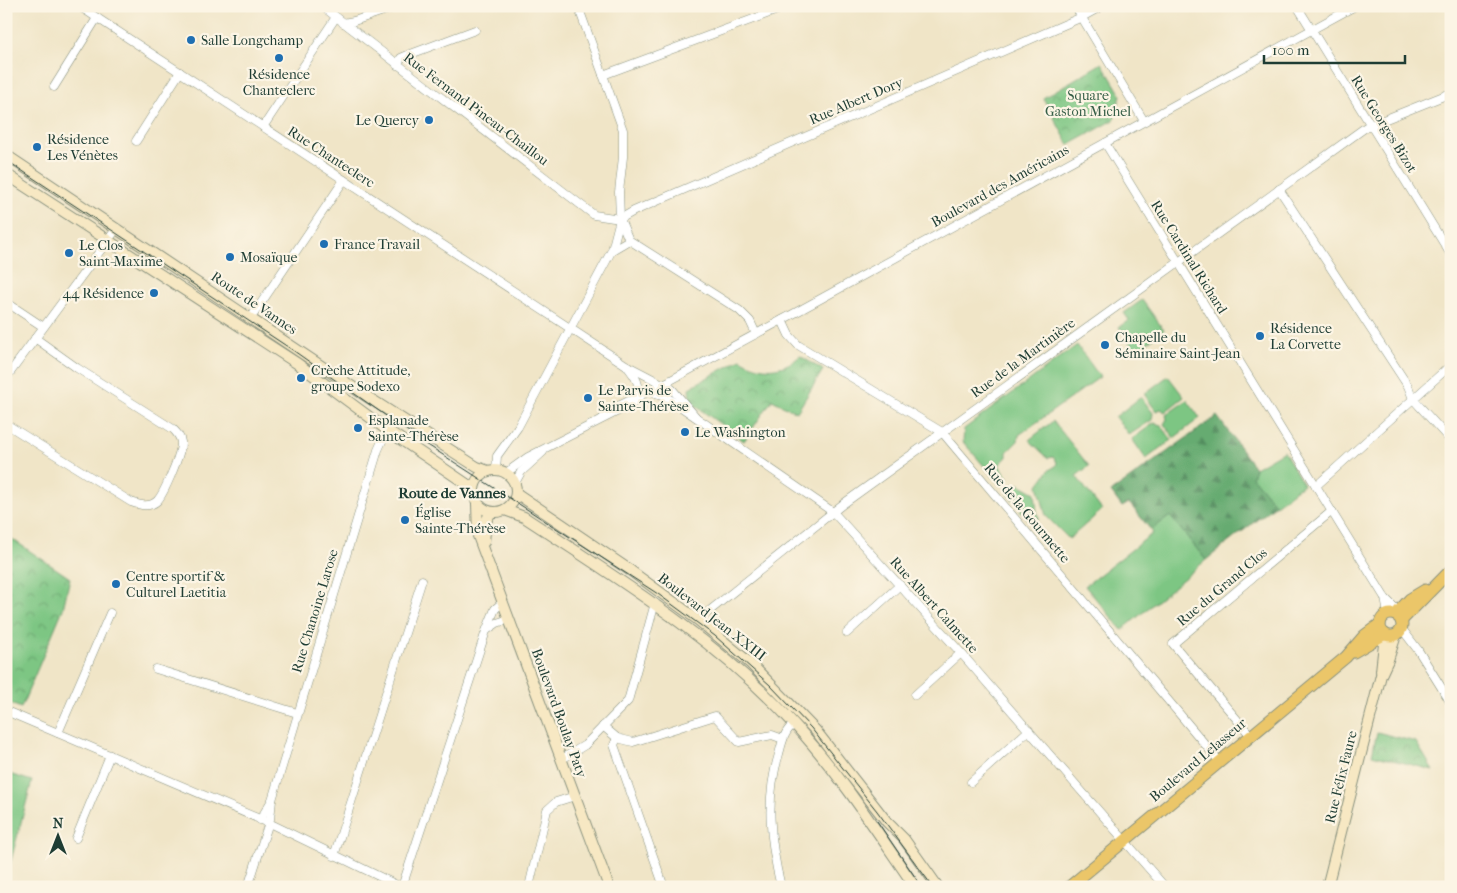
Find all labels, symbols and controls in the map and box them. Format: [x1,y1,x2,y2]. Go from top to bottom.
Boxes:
place label: Salle Longchamp [201,32,303,49]
scale bar [1264,32,1406,64]
marker: Salle Longchamp [185,34,197,46]
text: 100 m [1272,41,1310,59]
street label: Rue Fernand Pineau-Chaillou [400,49,552,169]
marker: Résidence Chanteclerc [273,52,285,64]
place label: Résidence Chanteclerc [243,66,315,99]
street label: Rue Georges Bizot [1347,72,1421,176]
street label: Rue Albert Dory [807,73,906,128]
park label: Square Gaston Michel [1045,87,1131,120]
place label: Le Quercy [356,112,420,129]
marker: Le Quercy [423,114,435,126]
street label: Rue Chanteclerc [284,123,378,191]
place label: Résidence Les Vénètes [47,131,118,164]
marker: Résidence Les Vénètes [31,141,43,153]
street label: Boulevard des Américains [928,141,1072,231]
street label: Rue Cardinal Richard [1147,197,1231,317]
place label: France Travail [334,236,420,253]
place label: Le Clos Saint-Maxime [79,237,163,270]
marker: France Travail [318,238,330,250]
marker: Le Clos Saint-Maxime [63,247,75,259]
place label: Mosaïque [240,249,298,266]
marker: Mosaïque [224,251,236,263]
street label: Route de Vannes [208,268,300,338]
place label: 44 Résidence [63,285,144,302]
marker: 44 Résidence [148,287,160,299]
street label: Rue de la Martinière [967,314,1079,402]
place label: Résidence La Corvette [1270,320,1341,353]
place label: Chapelle du Séminaire Saint-Jean [1115,329,1240,362]
marker: Résidence La Corvette [1254,330,1266,342]
marker: Chapelle du Séminaire Saint-Jean [1099,339,1111,351]
place label: Crèche Attitude, groupe Sodexo [311,362,410,395]
marker: Crèche Attitude, groupe Sodexo [295,372,307,384]
place label: Le Parvis de Sainte-Thérèse [598,382,689,415]
marker: Le Parvis de Sainte-Thérèse [582,392,594,404]
place label: Esplanade Sainte-Thérèse [368,412,459,445]
marker: Esplanade Sainte-Thérèse [352,422,364,434]
place label: Le Washington [695,424,786,441]
marker: Le Washington [679,426,691,438]
street label: Rue de la Gourmette [980,460,1074,566]
district label: Route de Vannes [398,484,506,502]
place label: Église Sainte-Thérèse [415,503,506,537]
marker: Église Sainte-Thérèse [399,514,411,526]
street label: Rue du Grand Clos [1173,544,1271,630]
street label: Rue Chanoine Larose [288,547,342,675]
street label: Rue Albert Calmette [886,553,982,657]
place label: Centre sportif & Culturel Laetitia [126,568,227,601]
street label: Boulevard Jean XXIII [655,570,770,665]
marker: Centre sportif & Culturel Laetitia [110,578,122,590]
street label: Boulevard Boulay Paty [528,646,590,780]
street label: Boulevard Lelasseur [1146,715,1250,805]
street label: Rue Félix Faure [1321,729,1361,825]
north arrow [32,810,82,860]
text: N [53,815,64,832]

